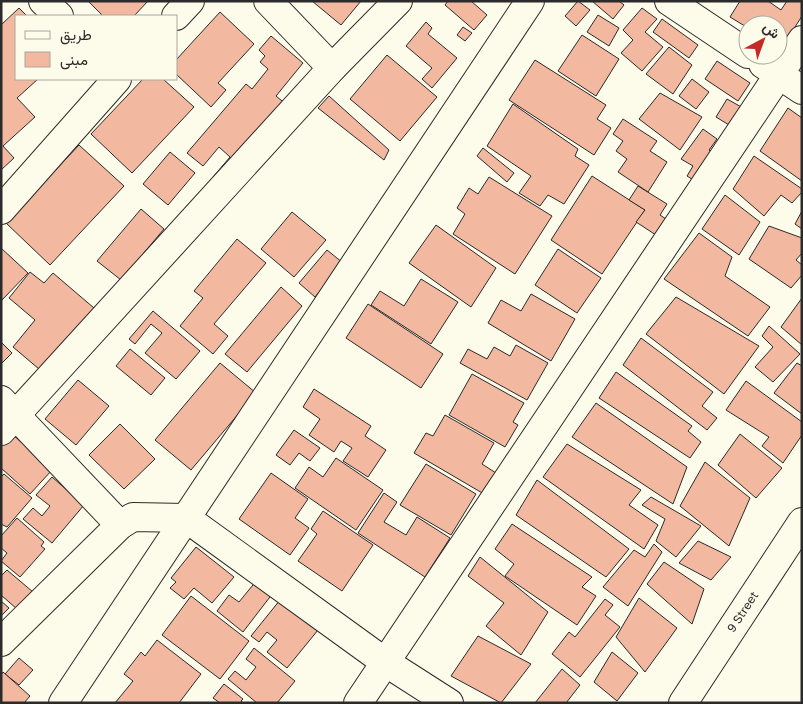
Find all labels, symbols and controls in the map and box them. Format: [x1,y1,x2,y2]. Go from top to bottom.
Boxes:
legend [15,15,178,80]
north arrow [738,15,788,65]
text: ش [759,18,784,43]
text: طريق [60,25,92,45]
text: مبنى [60,50,88,70]
street label: 9 Street [724,588,761,635]

